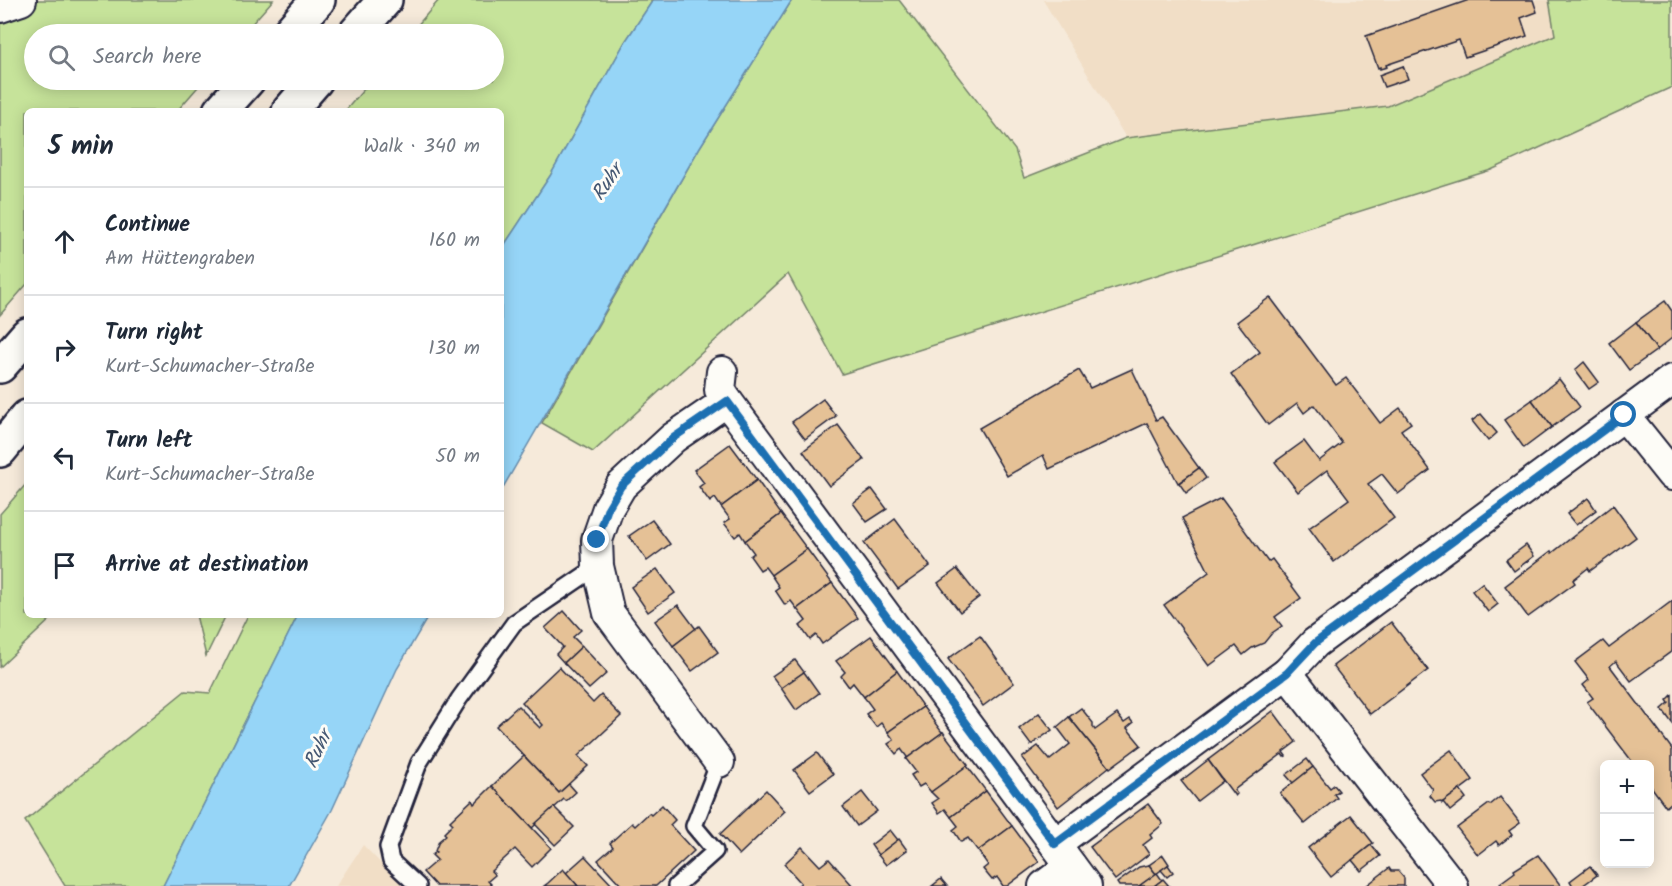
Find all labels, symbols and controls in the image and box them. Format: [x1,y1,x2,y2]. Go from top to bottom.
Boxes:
search box [24,24,504,90]
text: Search here [93,40,201,75]
icon: search [45,41,78,74]
text: 5 min [48,126,114,168]
text: Walk · 340 m [364,131,480,163]
water label: Ruhr [584,154,635,208]
text: Continue [105,208,190,243]
icon: ahead [48,225,81,258]
text: 160 m [429,225,480,257]
text: Am Hüttengraben [105,243,255,275]
text: Turn right [105,316,203,351]
icon: right [48,333,81,366]
text: 130 m [428,333,480,365]
text: Kurt-Schumacher-Straße [105,351,315,383]
route start [1610,401,1636,427]
text: Turn left [105,424,192,459]
icon: left [48,441,81,474]
text: 50 m [435,441,480,473]
text: Kurt-Schumacher-Straße [105,459,315,491]
route end [583,526,609,552]
text: Arrive at destination [105,548,308,583]
icon: arrive [48,549,81,582]
water label: Ruhr [296,722,344,774]
map controls [1600,760,1654,868]
button: + [1600,760,1654,814]
button: − [1600,814,1654,868]

